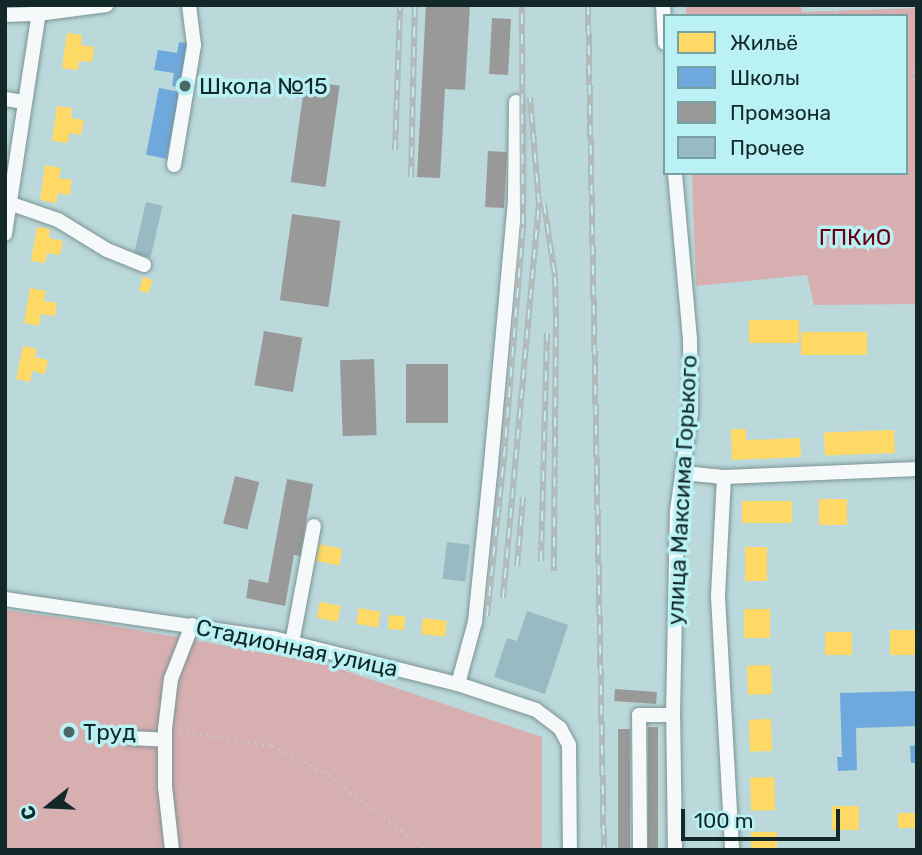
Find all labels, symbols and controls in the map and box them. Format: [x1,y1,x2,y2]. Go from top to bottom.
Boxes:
legend [663,14,908,175]
text: Жильё [730,30,798,55]
text: Школы [730,65,800,90]
place label: Школа №15 [199,72,328,100]
marker: Школа №15 [177,78,193,94]
text: Промзона [730,100,831,125]
text: Прочее [730,135,805,160]
park label: ГПКиО [819,223,891,251]
street label: улица Максима Горького [661,354,703,626]
street label: Стадионная улица [193,613,401,683]
place label: Труд [83,718,136,746]
marker: Труд [61,724,77,740]
north arrow [14,771,84,841]
scale bar [684,796,843,840]
text: С [16,803,42,823]
text: 100 m [694,808,753,833]

